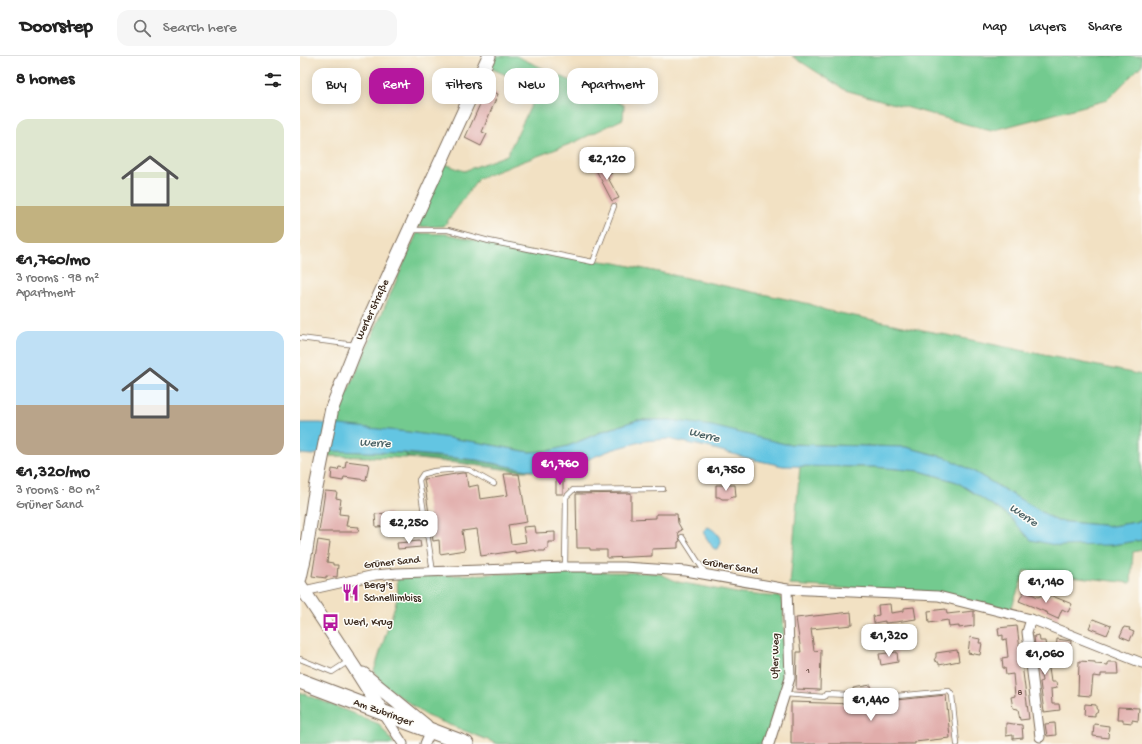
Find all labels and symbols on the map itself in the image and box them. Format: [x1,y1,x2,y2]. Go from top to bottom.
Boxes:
pin: €2,120 [574,147,640,181]
street label: Werler Straße [354,278,392,342]
water label: Werre [687,425,722,447]
water label: Werre [359,436,392,452]
pin: €1,760 [527,452,593,486]
pin: €1,750 [693,458,759,492]
water label: Werre [1006,502,1040,531]
pin: €2,250 [376,511,442,545]
street label: Grüner Sand [363,554,422,572]
street label: Grüner Sand [701,556,760,578]
pin: €1,140 [1013,570,1079,604]
place label: Berg's Schnellimbiss [363,580,422,605]
restaurant icon: Berg's Schnellimbiss [341,582,361,602]
bus stop icon: Werl, Krug [321,613,341,633]
place label: Werl, Krug [344,617,393,629]
pin: €1,320 [856,624,922,658]
street label: Ufler Weg [770,633,782,679]
pin: €1,060 [1012,642,1078,676]
house number: 1 [805,666,810,677]
pin: €1,440 [838,688,904,722]
house number: 8 [1018,688,1023,699]
street label: Am Zubringer [352,697,415,730]

